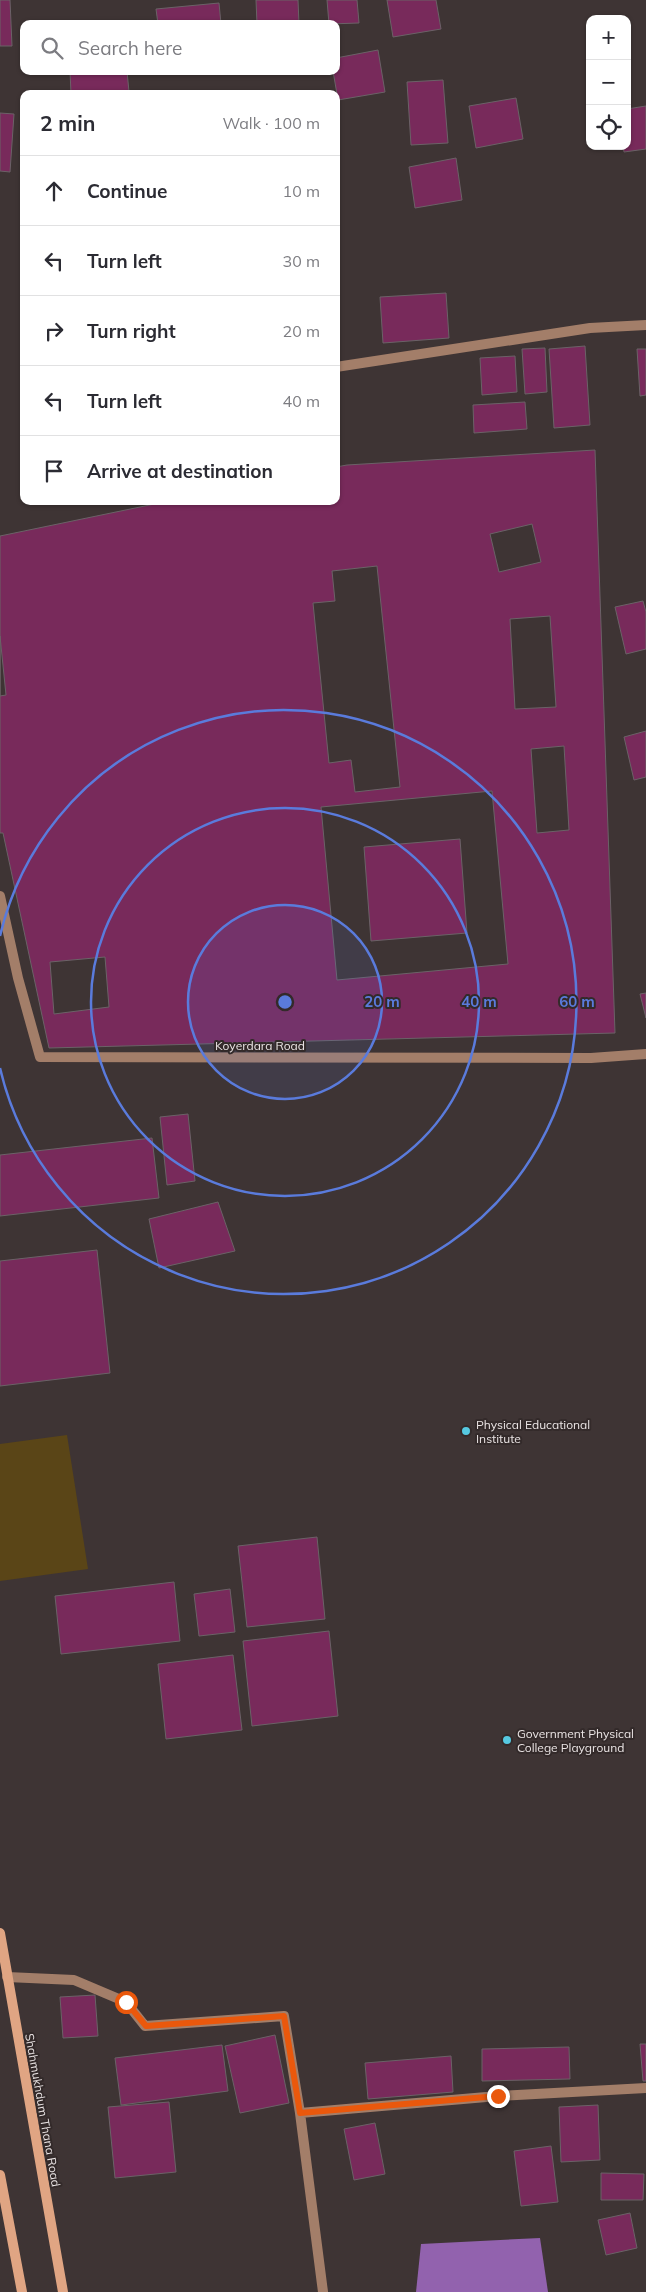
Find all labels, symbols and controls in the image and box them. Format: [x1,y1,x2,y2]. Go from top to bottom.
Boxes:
map controls [586,15,631,150]
button: + [586,15,631,60]
search box [20,20,340,75]
icon: search [38,34,66,62]
text: Search here [78,36,182,60]
button: − [586,60,631,105]
button: locate [586,105,631,150]
text: 2 min [40,110,95,136]
text: Walk · 100 m [222,113,320,133]
icon: ahead [40,177,68,205]
text: Continue [87,179,167,203]
text: 10 m [283,181,320,201]
icon: left [40,247,68,275]
text: Turn left [87,249,162,273]
text: 30 m [283,251,320,271]
icon: right [40,317,68,345]
text: Turn right [87,319,176,343]
text: 20 m [283,321,320,341]
icon: left [40,387,68,415]
text: Turn left [87,389,162,413]
text: 40 m [283,391,320,411]
icon: arrive [40,457,68,485]
text: Arrive at destination [87,459,273,483]
text: 20 m [364,992,400,1011]
text: 40 m [461,992,497,1011]
text: 60 m [559,992,595,1011]
centre of rings [276,993,294,1011]
street label: Koyerdara Road [215,1038,305,1053]
place label: Physical Educational Institute [476,1417,590,1446]
marker: Physical Educational Institute [460,1425,472,1437]
place label: Government Physical College Playground [517,1726,634,1755]
marker: Government Physical College Playground [501,1734,513,1746]
route start [115,1991,138,2014]
street label: Shahmukhdum Thana Road [22,2032,64,2188]
route end [487,2085,510,2108]

